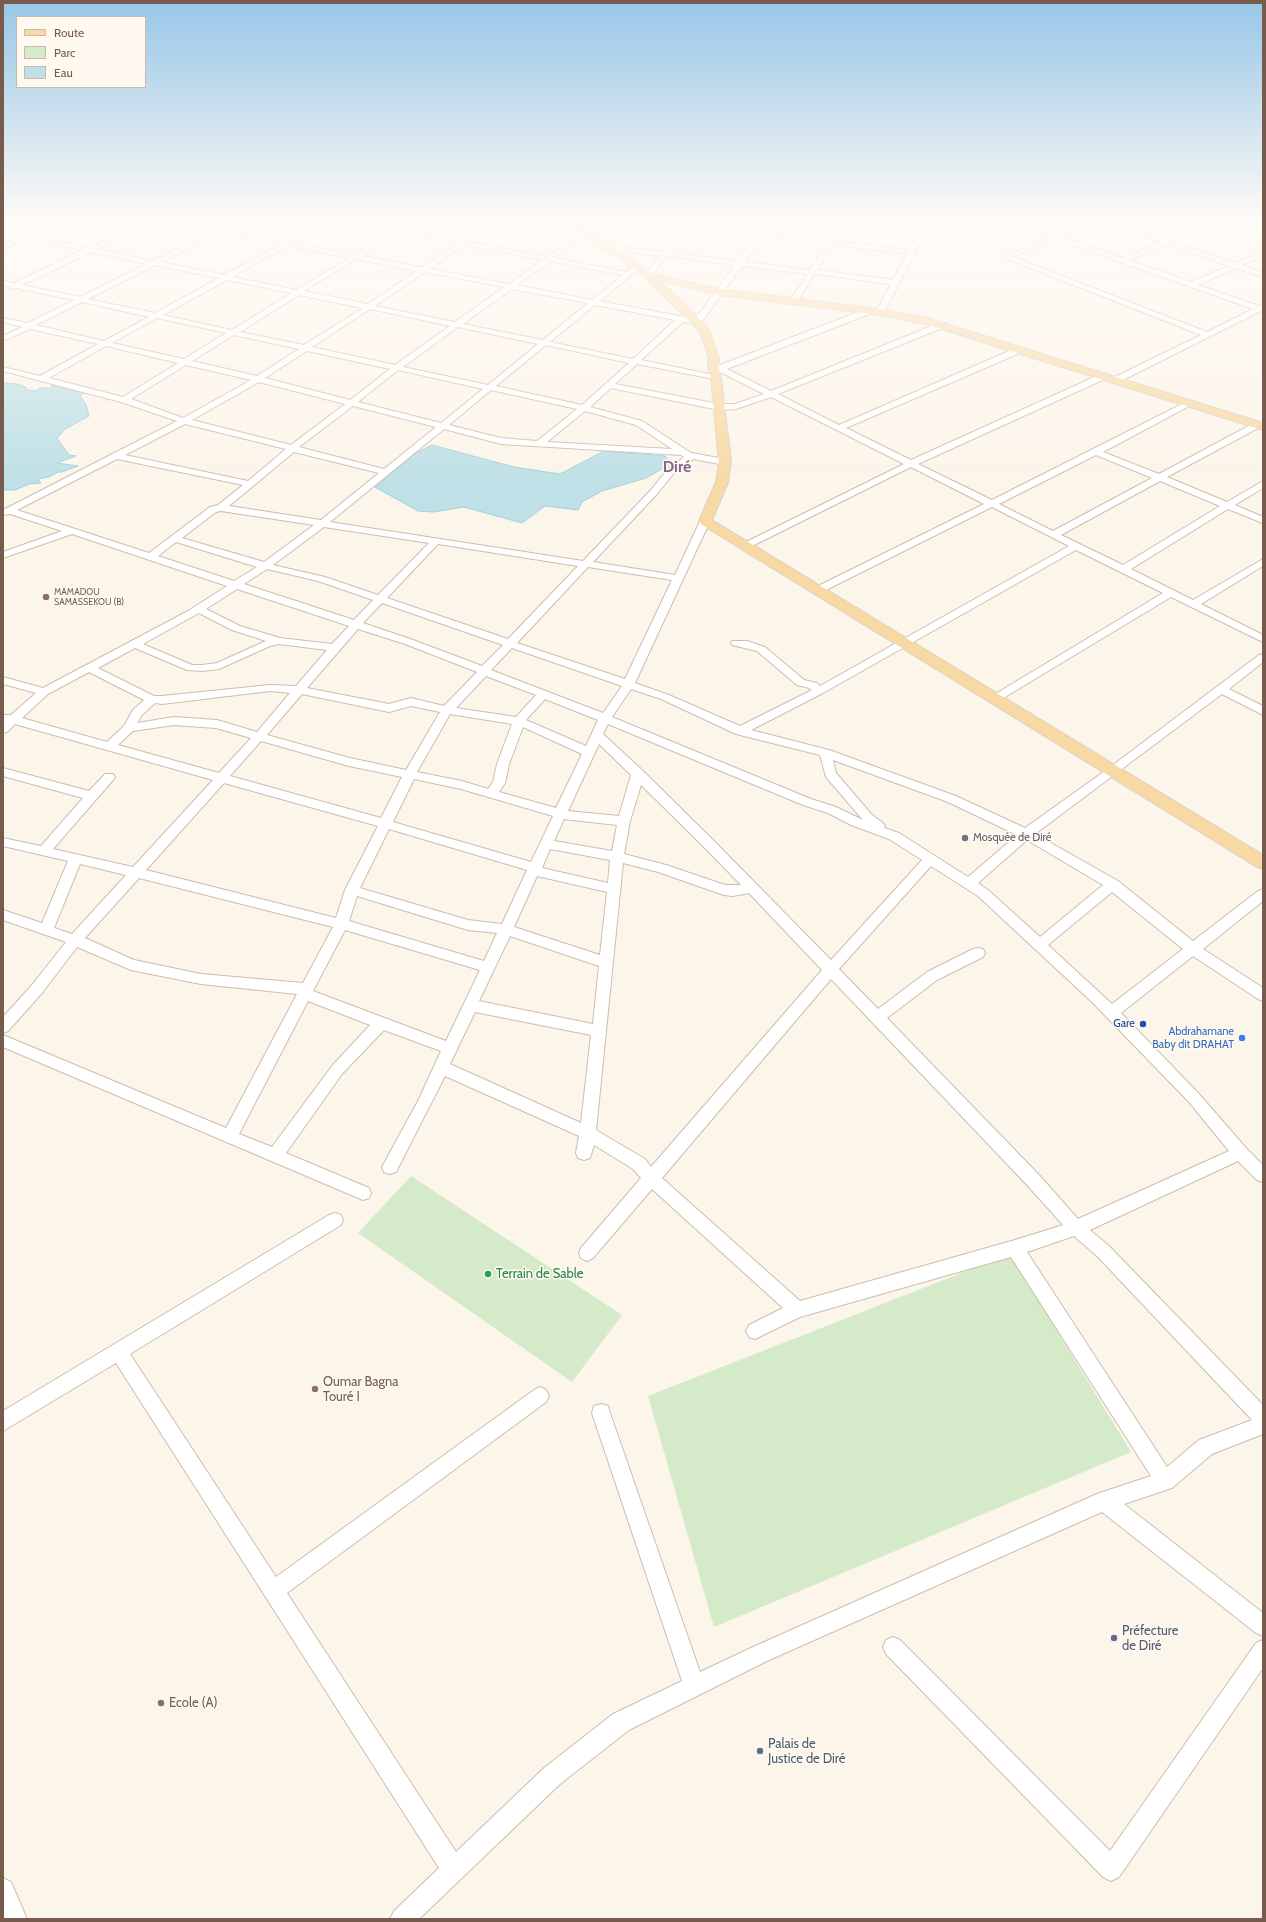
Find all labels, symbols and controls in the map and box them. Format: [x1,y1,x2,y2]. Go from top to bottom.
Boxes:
legend [16,16,146,88]
text: Route [54,25,84,40]
text: Parc [54,45,76,60]
text: Eau [54,65,73,80]
district label: Diré [663,457,691,477]
place label: MAMADOU SAMASSEKOU (B) [54,587,124,608]
marker: MAMADOU SAMASSEKOU (B) [41,592,51,602]
place label: Mosquée de Diré [973,831,1051,845]
marker: Mosquée de Diré [960,833,970,843]
place label: Gare [1113,1017,1135,1031]
marker: Gare [1138,1019,1148,1029]
place label: Abdrahamane Baby dit DRAHAT [1152,1025,1234,1051]
marker: Abdrahamane Baby dit DRAHAT [1237,1033,1247,1043]
place label: Terrain de Sable [496,1266,583,1282]
marker: Terrain de Sable [483,1269,493,1279]
place label: Oumar Bagna Touré I [323,1374,398,1405]
marker: Oumar Bagna Touré I [310,1384,320,1394]
place label: Préfecture de Diré [1122,1623,1178,1654]
marker: Préfecture de Diré [1109,1633,1119,1643]
place label: Ecole (A) [169,1695,218,1711]
marker: Ecole (A) [156,1698,166,1708]
place label: Palais de Justice de Diré [768,1736,845,1767]
marker: Palais de Justice de Diré [755,1746,765,1756]

